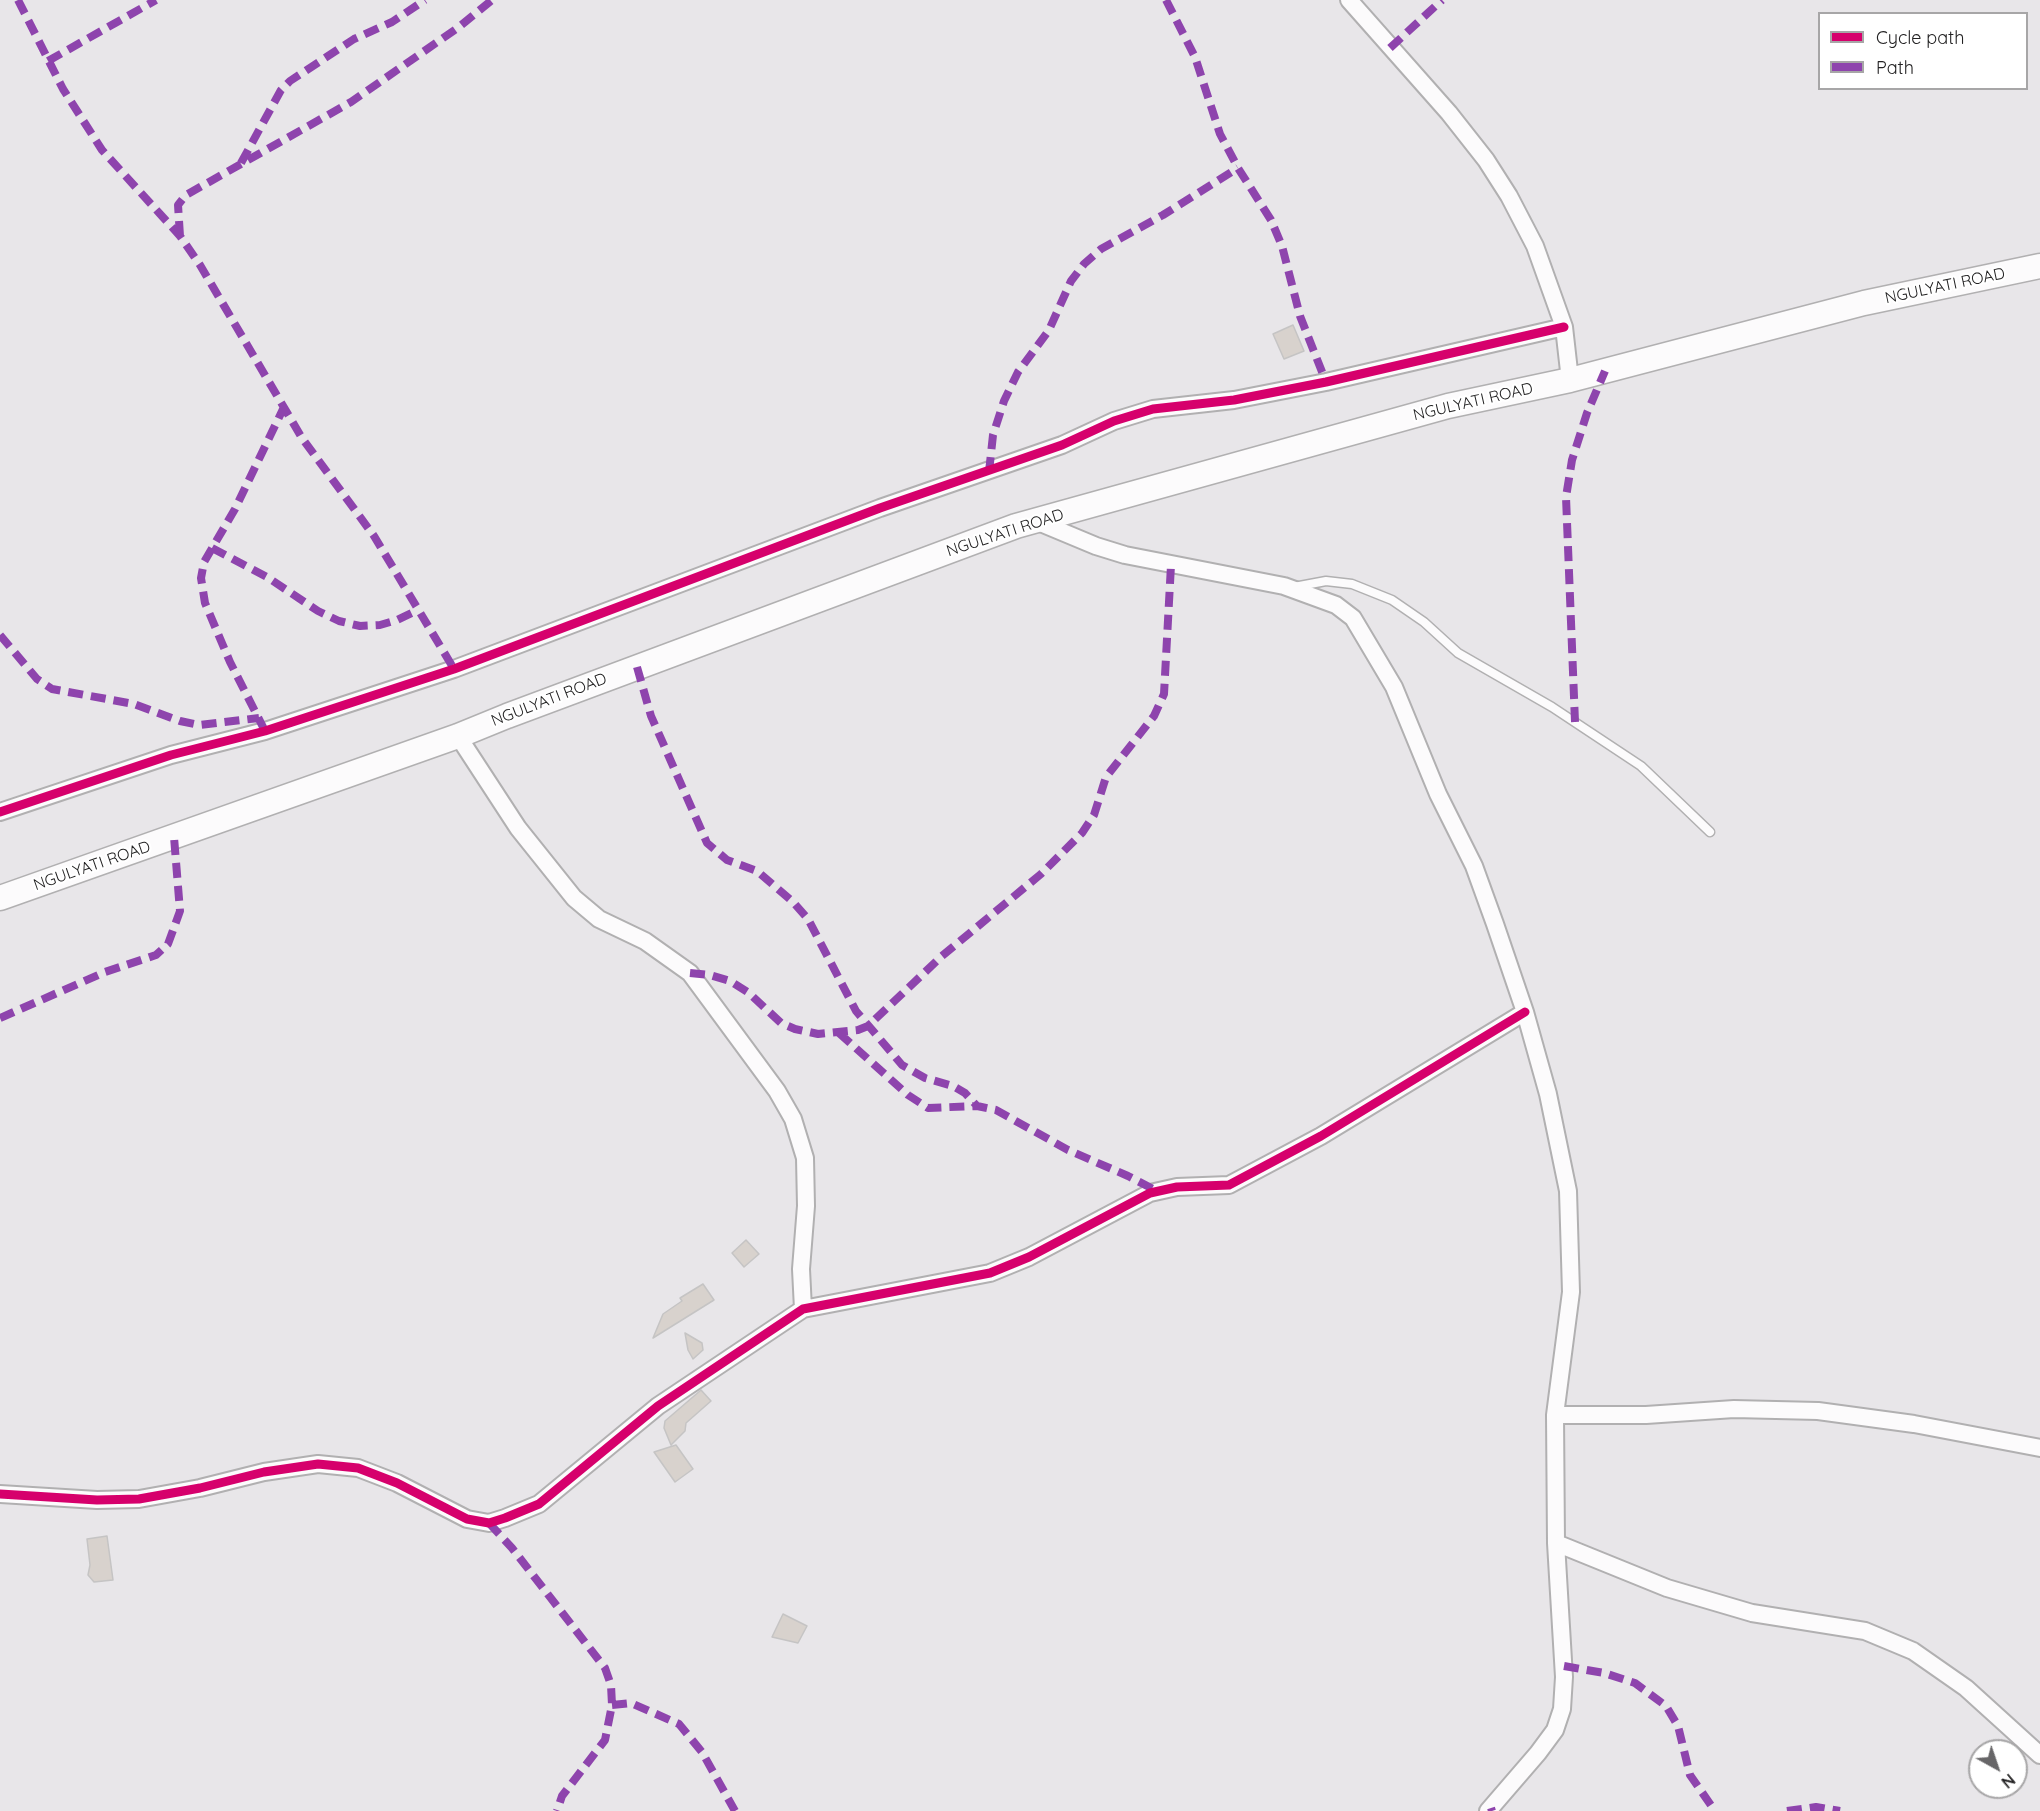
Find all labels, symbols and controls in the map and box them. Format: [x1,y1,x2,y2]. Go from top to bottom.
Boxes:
legend [1818,12,2028,90]
text: Cycle path [1876,26,1964,49]
text: Path [1876,56,1914,79]
street label: NGULYATI ROAD [1883,264,2007,308]
street label: NGULYATI ROAD [1411,379,1535,425]
street label: NGULYATI ROAD [944,505,1066,561]
street label: NGULYATI ROAD [489,669,609,731]
street label: NGULYATI ROAD [31,837,153,895]
north arrow [1968,1739,2028,1799]
text: N [1997,1770,2019,1793]

